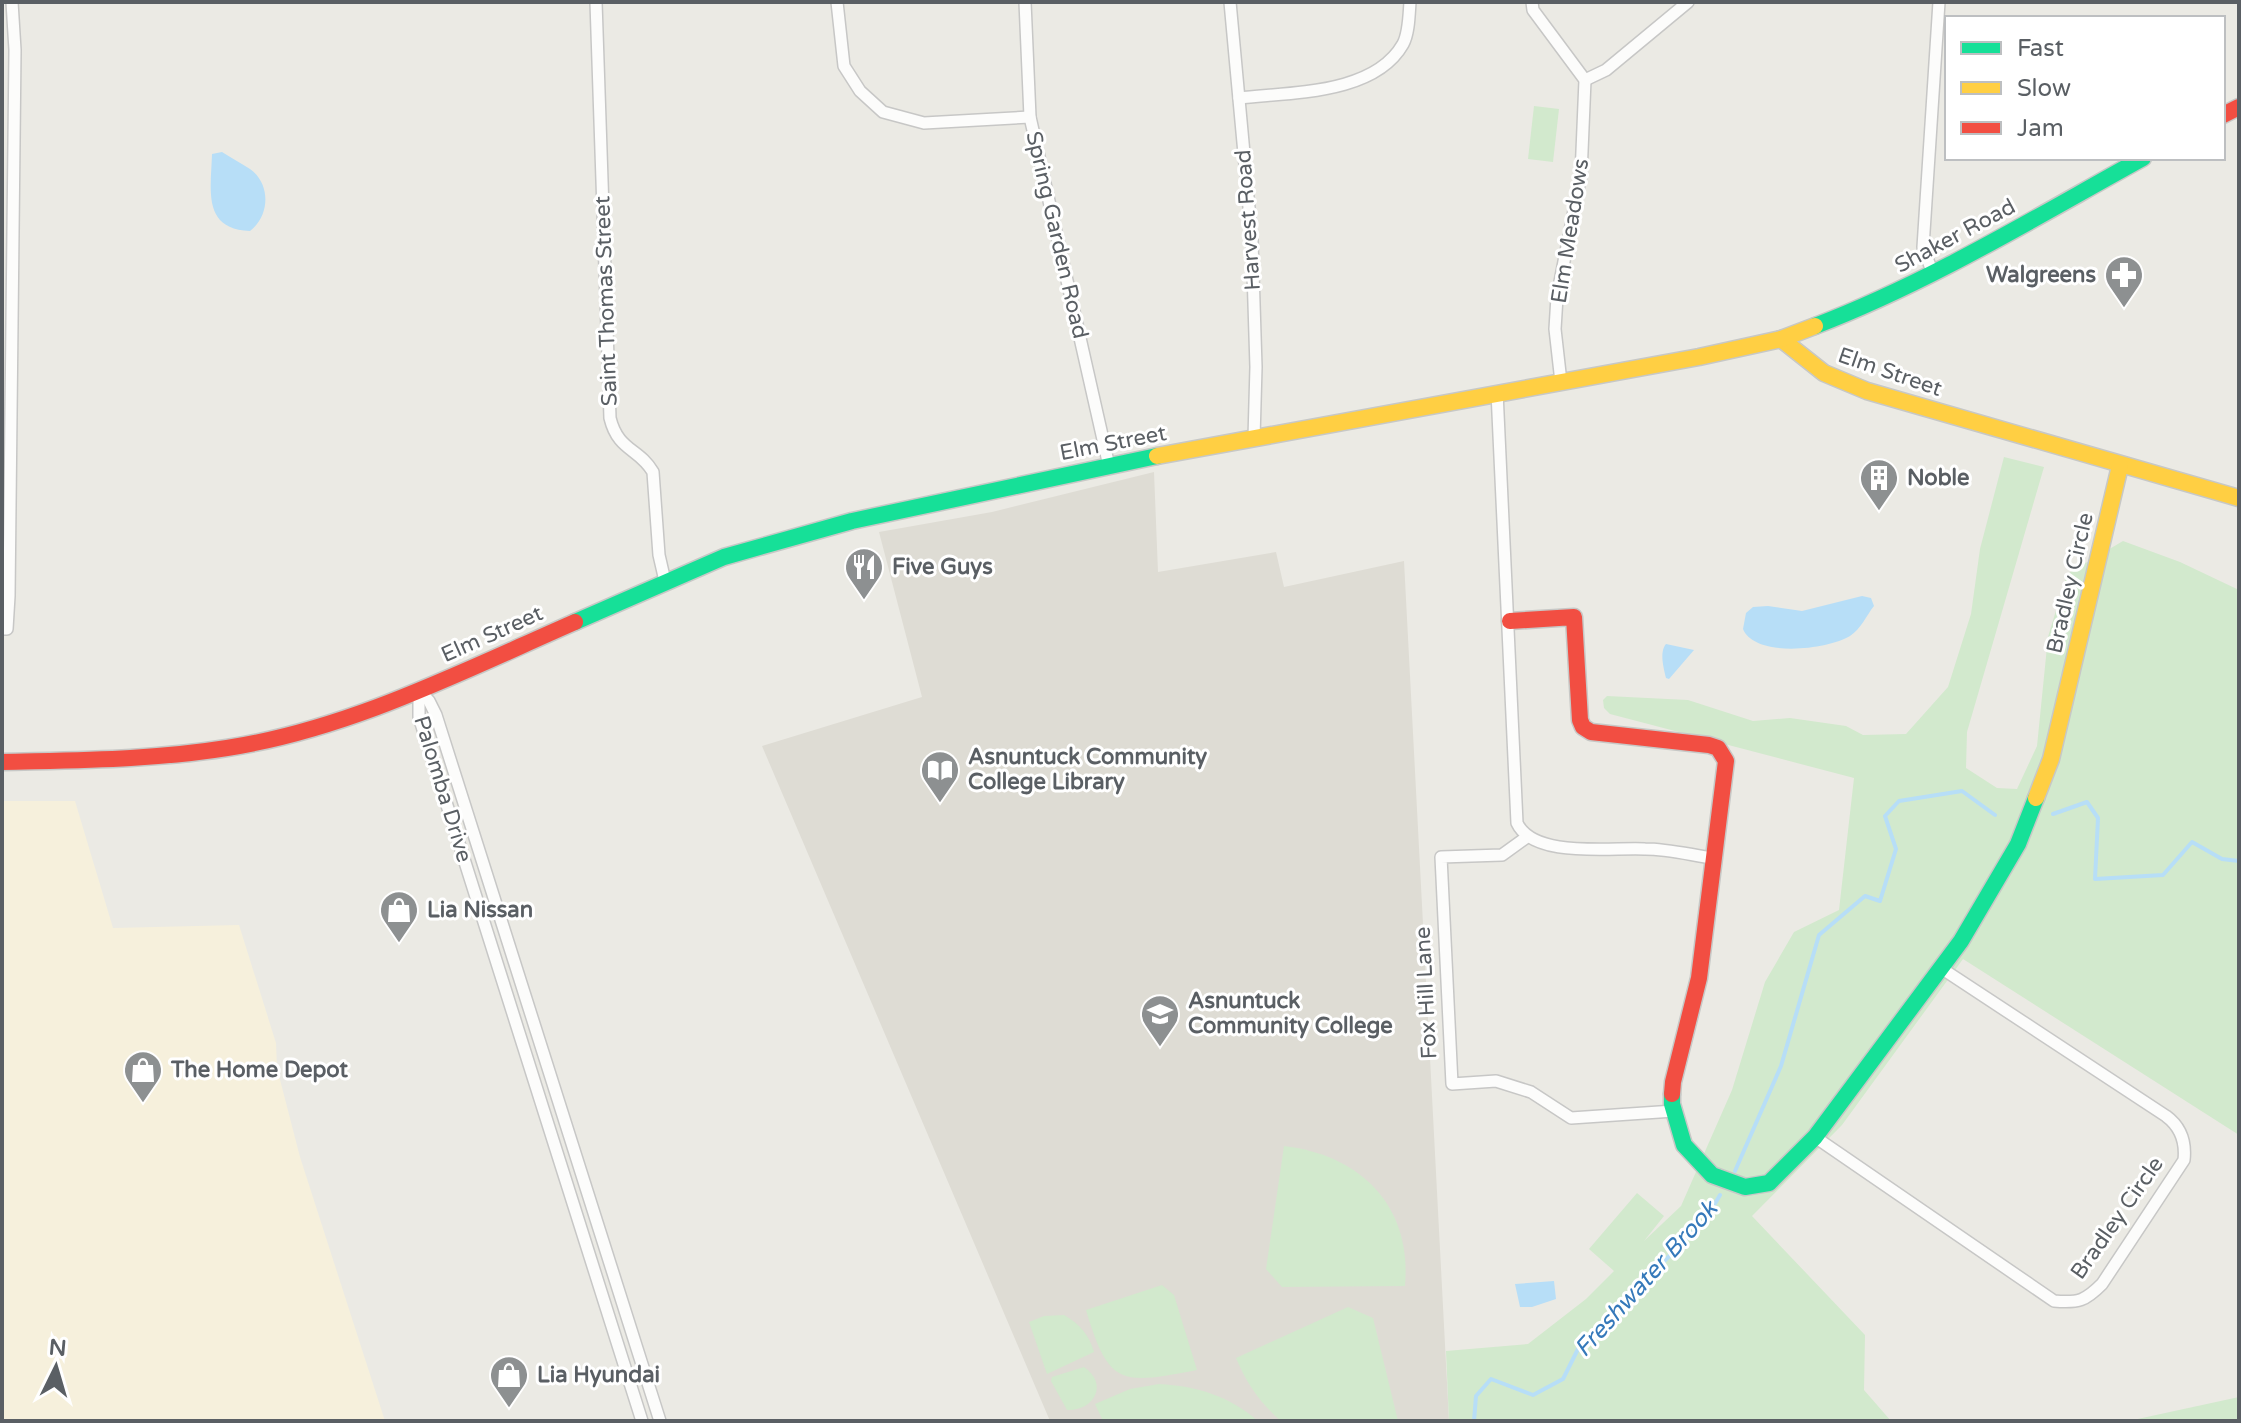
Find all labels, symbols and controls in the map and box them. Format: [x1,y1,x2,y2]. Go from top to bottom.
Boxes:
legend [1945,16,2225,160]
text: Fast [2017,34,2064,63]
text: Slow [2017,74,2071,103]
text: Jam [2017,114,2064,143]
street label: Spring Garden Road [1020,129,1094,341]
street label: Harvest Road [1230,149,1266,291]
street label: Elm Meadows [1546,157,1594,305]
street label: Shaker Road [1890,193,2020,279]
street label: Saint Thomas Street [589,195,623,407]
pharmacy icon: Walgreens [2103,254,2145,309]
place label: Walgreens [1986,262,2096,288]
street label: Elm Street [1835,342,1945,402]
street label: Elm Street [1057,420,1169,466]
building icon: Noble [1858,457,1900,512]
place label: Noble [1907,465,1970,491]
street label: Bradley Circle [2041,510,2099,656]
restaurant icon: Five Guys [843,546,885,601]
place label: Five Guys [892,554,993,580]
street label: Elm Street [437,600,547,668]
street label: Palomba Drive [408,713,478,865]
place label: Asnuntuck Community College Library [968,744,1207,795]
library icon: Asnuntuck Community College Library [919,749,961,804]
shop icon: Lia Nissan [378,889,420,944]
place label: Lia Nissan [427,897,533,923]
street label: Fox Hill Lane [1410,926,1442,1060]
place label: Asnuntuck Community College [1188,988,1393,1039]
school or university icon: Asnuntuck Community College [1139,993,1181,1048]
shop icon: The Home Depot [122,1049,164,1104]
place label: The Home Depot [170,1057,349,1083]
street label: Bradley Circle [2065,1152,2169,1284]
water label: Freshwater Brook [1568,1194,1725,1363]
north arrow [16,1327,96,1407]
text: N [48,1334,68,1362]
shop icon: Lia Hyundai [488,1354,530,1409]
place label: Lia Hyundai [537,1362,660,1388]

